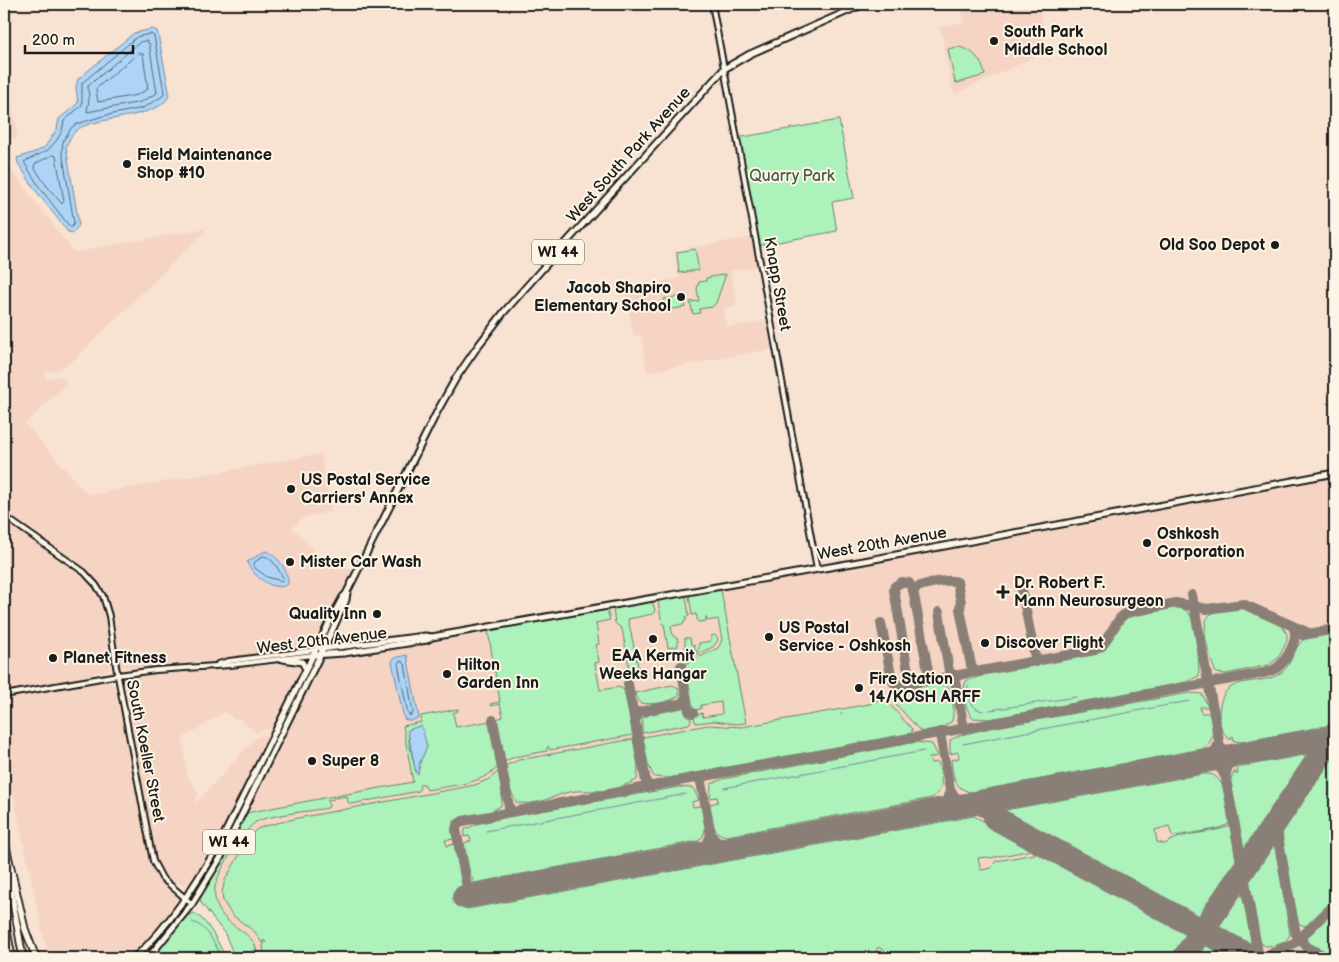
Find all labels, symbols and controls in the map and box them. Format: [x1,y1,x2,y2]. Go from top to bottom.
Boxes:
scale bar [25,22,132,54]
place label: South Park Middle School [1004,23,1107,60]
text: 200 m [32,31,75,50]
marker: South Park Middle School [988,35,1000,47]
street label: West South Park Avenue [563,83,695,227]
place label: Field Maintenance Shop #10 [137,146,272,183]
marker: Field Maintenance Shop #10 [121,158,133,170]
park label: Quarry Park [749,167,835,186]
street label: Knapp Street [759,236,795,332]
place label: Old Soo Depot [1159,236,1266,255]
marker: Old Soo Depot [1269,239,1281,251]
road number: WI 44 [532,240,584,264]
place label: Jacob Shapiro Elementary School [534,279,671,316]
marker: Jacob Shapiro Elementary School [675,291,687,303]
place label: US Postal Service Carriers' Annex [301,471,430,508]
marker: US Postal Service Carriers' Annex [285,483,297,495]
street label: West 20th Avenue [816,523,949,565]
place label: Oshkosh Corporation [1157,525,1245,562]
marker: Oshkosh Corporation [1141,537,1153,549]
place label: Mister Car Wash [300,553,422,572]
marker: Mister Car Wash [284,556,296,568]
place label: Dr. Robert F. Mann Neurosurgeon [1014,574,1164,611]
marker: Dr. Robert F. Mann Neurosurgeon [996,585,1010,599]
place label: Quality Inn [289,605,367,624]
marker: Quality Inn [371,608,383,620]
place label: US Postal Service - Oshkosh [779,619,911,656]
street label: West 20th Avenue [256,624,389,658]
marker: US Postal Service - Oshkosh [763,631,775,643]
marker: EAA Kermit Weeks Hangar [647,633,659,645]
place label: Discover Flight [995,634,1104,653]
marker: Discover Flight [979,637,991,649]
place label: EAA Kermit Weeks Hangar [599,647,707,684]
place label: Planet Fitness [63,649,166,668]
marker: Planet Fitness [47,652,59,664]
place label: Hilton Garden Inn [457,656,539,693]
marker: Hilton Garden Inn [441,668,453,680]
place label: Fire Station 14/KOSH ARFF [869,670,981,707]
street label: South Koeller Street [122,678,168,824]
marker: Fire Station 14/KOSH ARFF [853,682,865,694]
place label: Super 8 [322,752,379,771]
marker: Super 8 [306,755,318,767]
road number: WI 44 [203,830,255,854]

